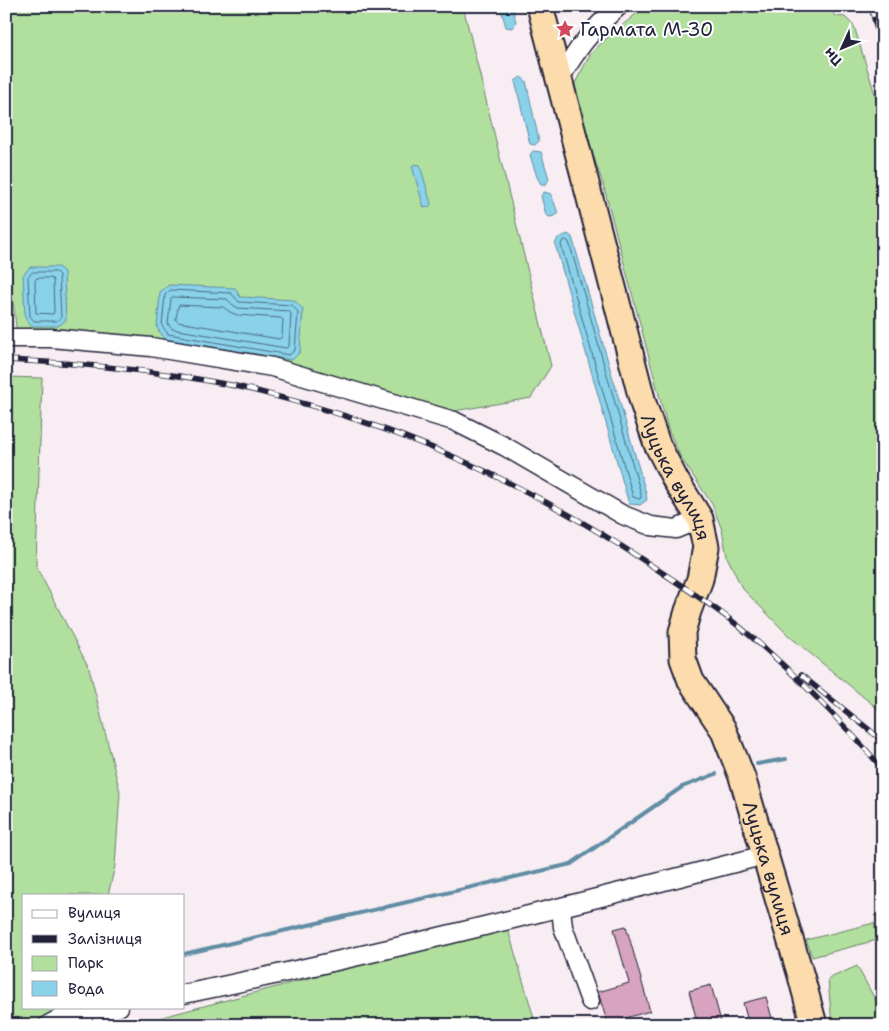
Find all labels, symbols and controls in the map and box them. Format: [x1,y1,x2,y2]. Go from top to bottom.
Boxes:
place label: Гармата М-30 [580,17,713,42]
place icon: Гармата М-30 [554,18,576,40]
north arrow [816,22,866,72]
text: Пн [820,44,846,70]
street label: Луцька вулиця [635,411,716,543]
street label: Луцька вулиця [737,798,800,938]
legend [22,894,185,1008]
text: Вулиця [68,903,121,923]
text: Залізниця [68,929,142,949]
text: Парк [68,953,104,973]
text: Вода [68,979,105,999]

